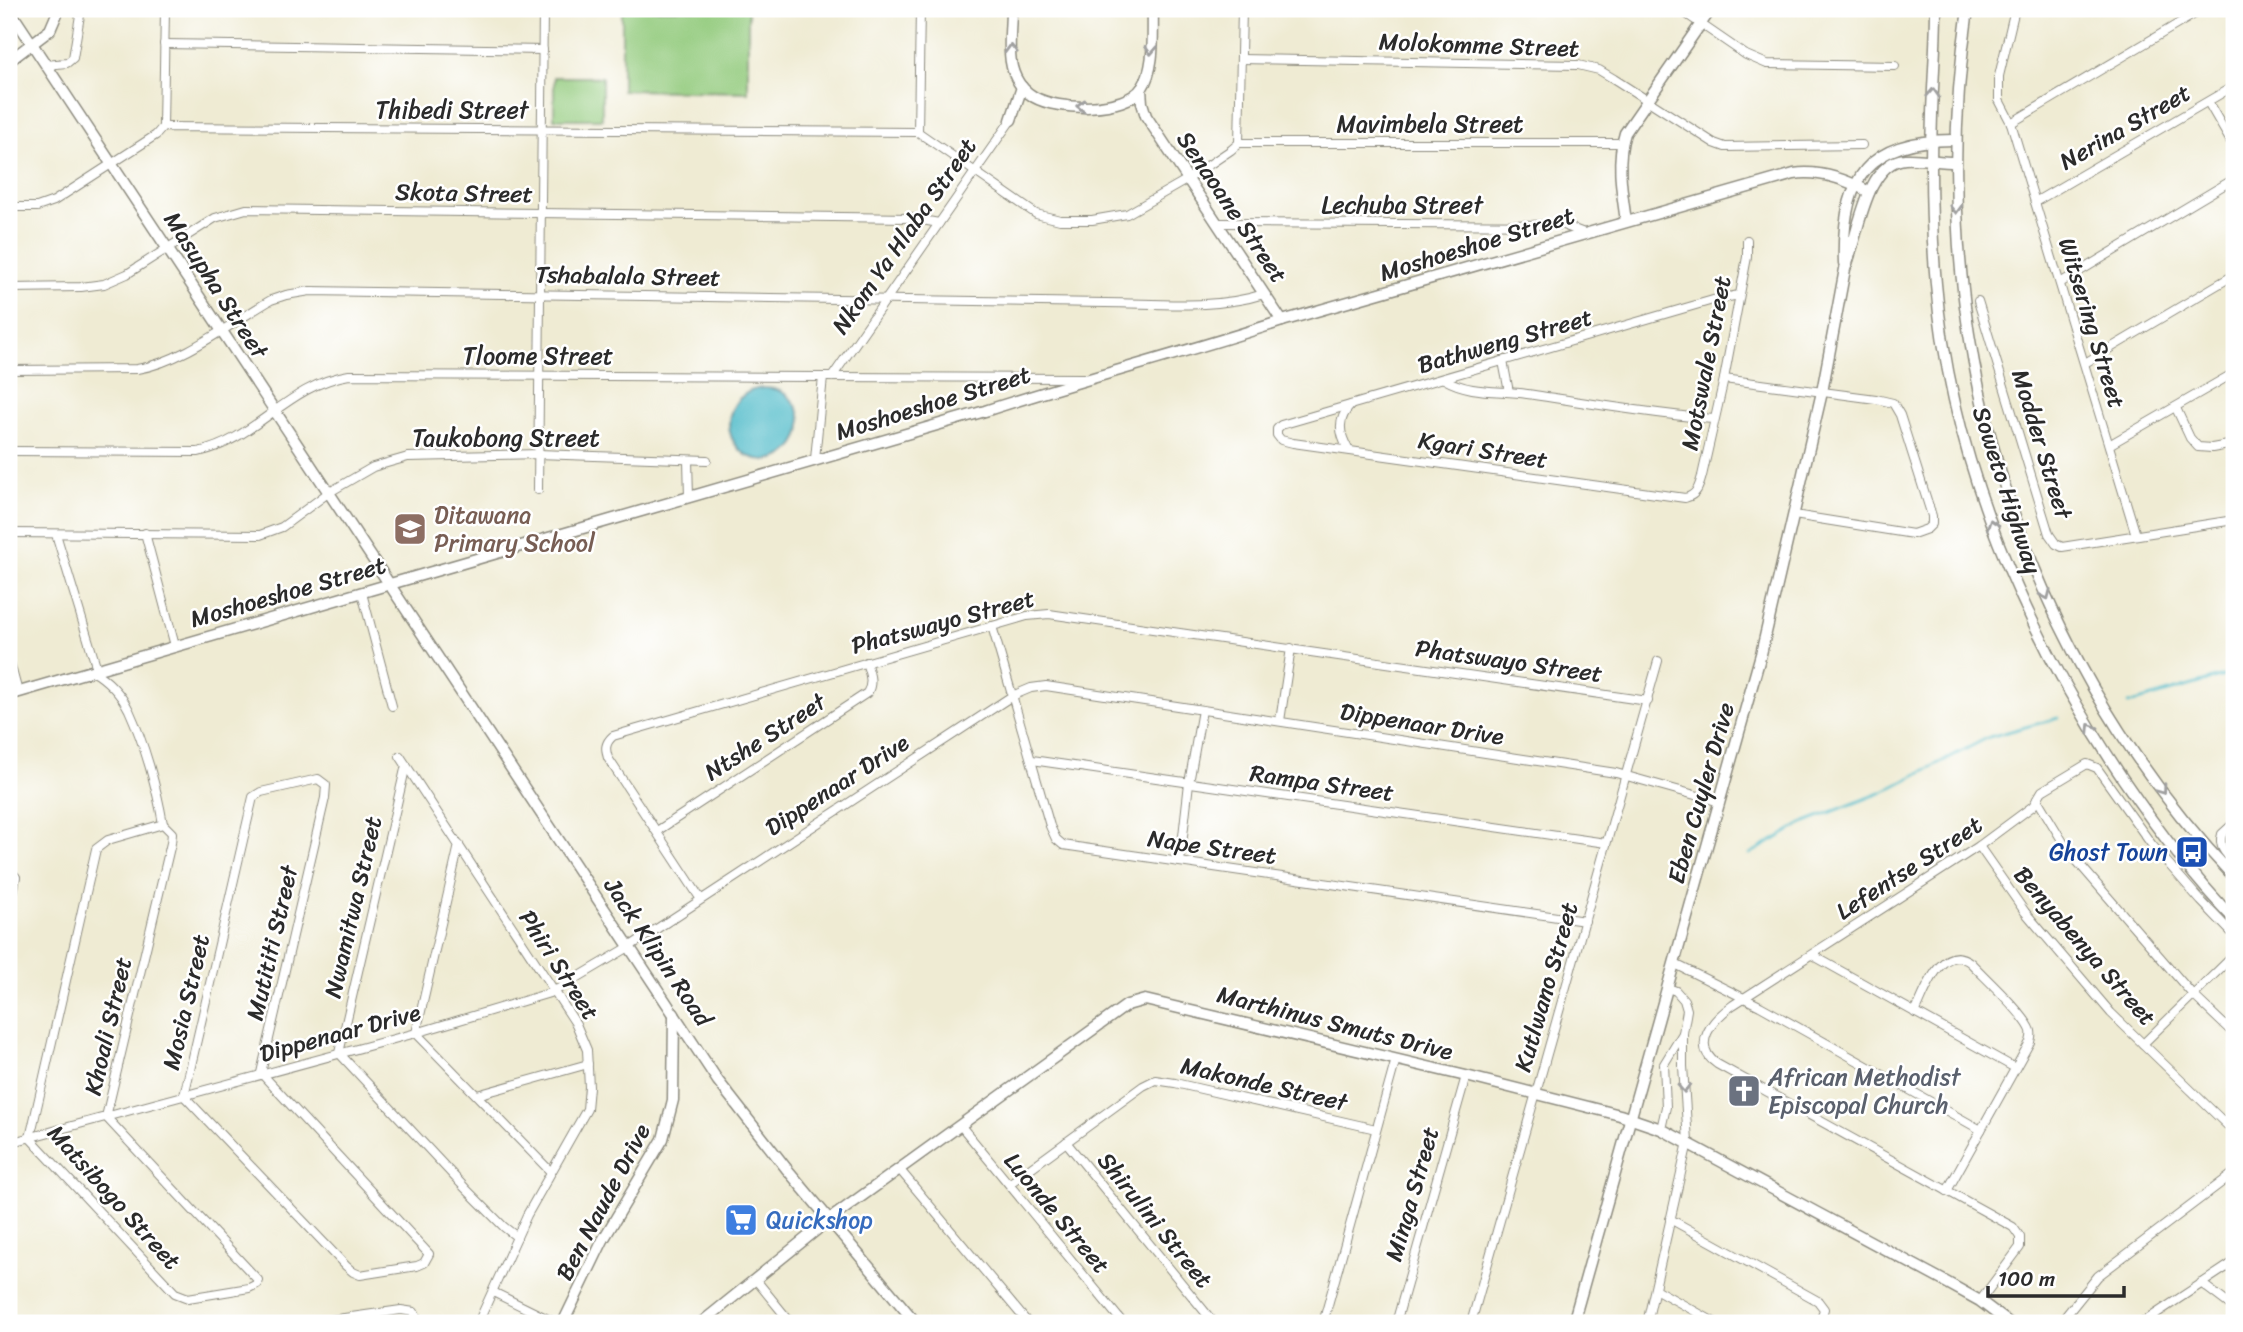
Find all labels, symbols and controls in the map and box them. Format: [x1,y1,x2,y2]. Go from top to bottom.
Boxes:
street label: Molokomme Street [1378,21,1580,69]
one-way arrow [1004,43,1019,54]
one-way arrow [1144,44,1159,55]
street label: Nerina Street [2051,72,2199,182]
one-way arrow [1925,88,1940,99]
street label: Thibedi Street [376,89,530,131]
one-way arrow [1075,98,1086,114]
street label: Mavimbela Street [1336,103,1524,145]
street label: Senaoane Street [1165,122,1299,292]
street label: Nkom Ya Hlaba Street [820,129,988,343]
street label: Skota Street [395,171,533,215]
street label: Lechuba Street [1321,184,1484,226]
street label: Moshoeshoe Street [1374,194,1580,294]
street label: Masupha Street [152,203,280,368]
one-way arrow [1949,203,1964,214]
street label: Witsering Street [2046,232,2138,414]
street label: Tshabalala Street [535,253,721,299]
street label: Motswale Street [1668,272,1744,454]
street label: Bathweng Street [1413,296,1597,386]
street label: Tloome Street [463,335,613,377]
street label: Moshoeshoe Street [830,353,1036,453]
street label: Modder Street [1999,364,2085,525]
street label: Soweto Highway [1960,401,2054,580]
street label: Taukobong Street [412,417,600,459]
street label: Kgari Street [1415,419,1551,481]
place label: Ditawana Primary School [434,494,596,564]
school or university icon: Ditawana Primary School [391,510,429,548]
one-way arrow [1986,518,2000,530]
street label: Moshoeshoe Street [185,544,391,640]
street label: Phatswayo Street [847,577,1039,667]
one-way arrow [2038,587,2052,600]
street label: Phatswayo Street [1413,627,1605,695]
street label: Ntshe Street [696,681,836,792]
street label: Dippenaar Drive [1337,690,1507,758]
street label: Eben Cuyler Drive [1655,697,1747,889]
street label: Dippenaar Drive [756,722,918,848]
one-way arrow [2086,723,2099,736]
street label: Rampa Street [1247,752,1397,814]
one-way arrow [2154,782,2166,795]
street label: Lefentse Street [1827,805,1991,931]
street label: Nwamitwa Street [312,812,394,1002]
street label: Nape Street [1145,817,1279,877]
place label: Ghost Town [2049,831,2168,873]
bus stop icon: Ghost Town [2173,833,2211,871]
street label: Benyabenya Street [2003,856,2167,1036]
street label: Mutititi Street [234,860,311,1025]
street label: Jack Klipin Road [592,868,724,1036]
street label: Kutlwano Street [1502,897,1590,1077]
street label: Phiri Street [507,901,611,1029]
street label: Mosia Street [150,930,222,1074]
street label: Khoali Street [72,953,144,1099]
street label: Marthinus Smuts Drive [1213,973,1458,1073]
street label: Dippenaar Drive [255,991,426,1075]
street label: Makonde Street [1177,1044,1353,1124]
place label: African Methodist Episcopal Church [1767,1056,1962,1126]
church icon: African Methodist Episcopal Church [1725,1072,1763,1110]
one-way arrow [1677,1082,1692,1093]
street label: Matsibogo Street [37,1114,191,1280]
street label: Ben Naude Drive [544,1115,662,1288]
street label: Minga Street [1373,1122,1451,1266]
street label: Luonde Street [993,1142,1121,1284]
street label: Shirulini Street [1086,1142,1224,1298]
place label: Quickshop [766,1199,873,1241]
supermarket icon: Quickshop [722,1201,760,1239]
scale bar [1988,1255,2124,1299]
text: 100 m [1998,1260,2055,1298]

